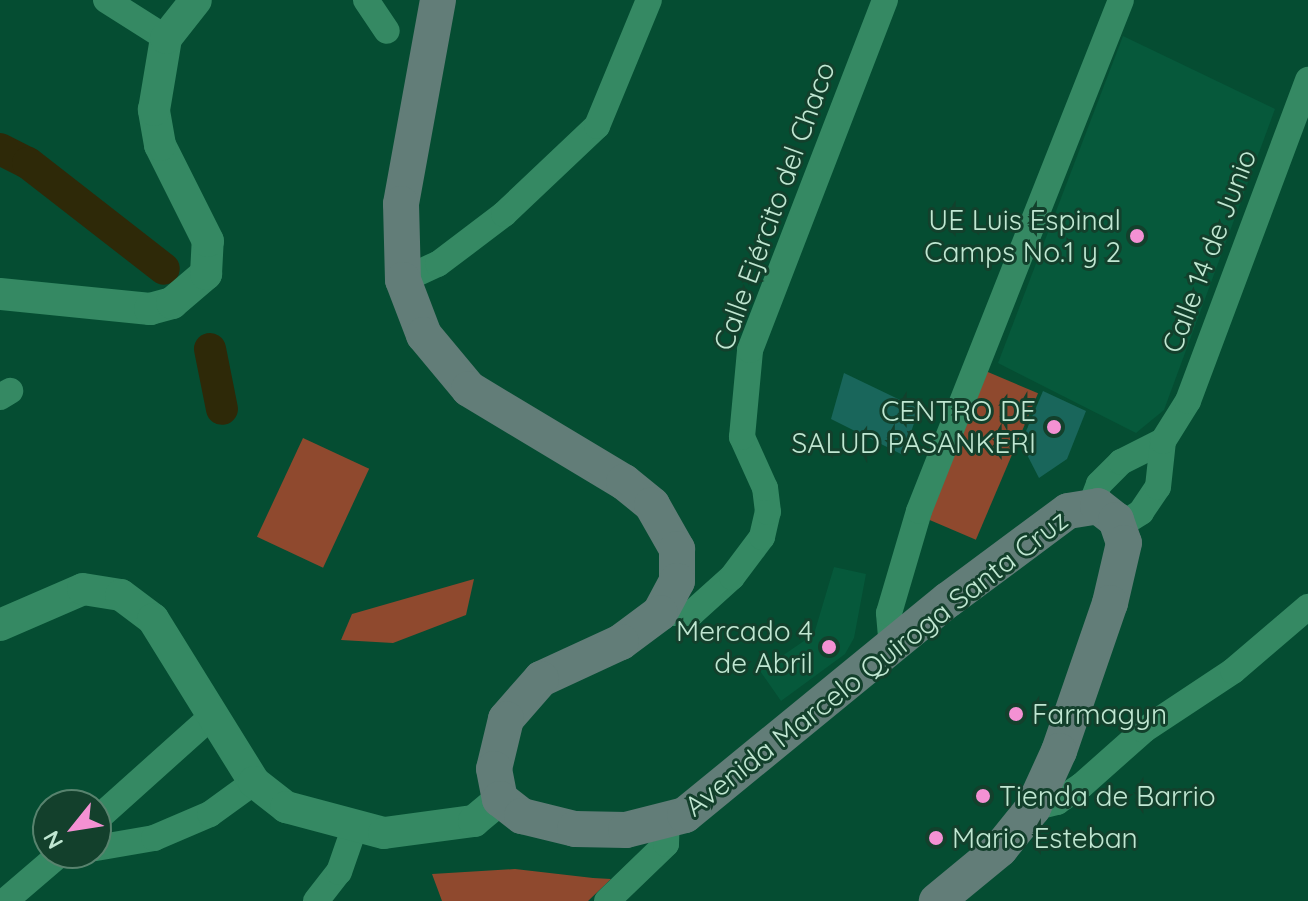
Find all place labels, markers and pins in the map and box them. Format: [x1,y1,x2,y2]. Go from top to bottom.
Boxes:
place label: UE Luis Espinal Camps No.1 y 2 [924,203,1121,269]
marker: UE Luis Espinal Camps No.1 y 2 [1128,227,1146,245]
place label: CENTRO DE SALUD PASANKERI [792,394,1036,460]
marker: CENTRO DE SALUD PASANKERI [1043,416,1065,438]
place label: Mercado 4 de Abril [676,614,813,680]
marker: Mercado 4 de Abril [820,638,838,656]
place label: Farmagyn [1032,697,1167,731]
marker: Farmagyn [1007,705,1025,723]
place label: Tienda de Barrio [999,779,1216,813]
marker: Tienda de Barrio [974,787,992,805]
place label: Mario Esteban [952,821,1138,855]
marker: Mario Esteban [927,829,945,847]

